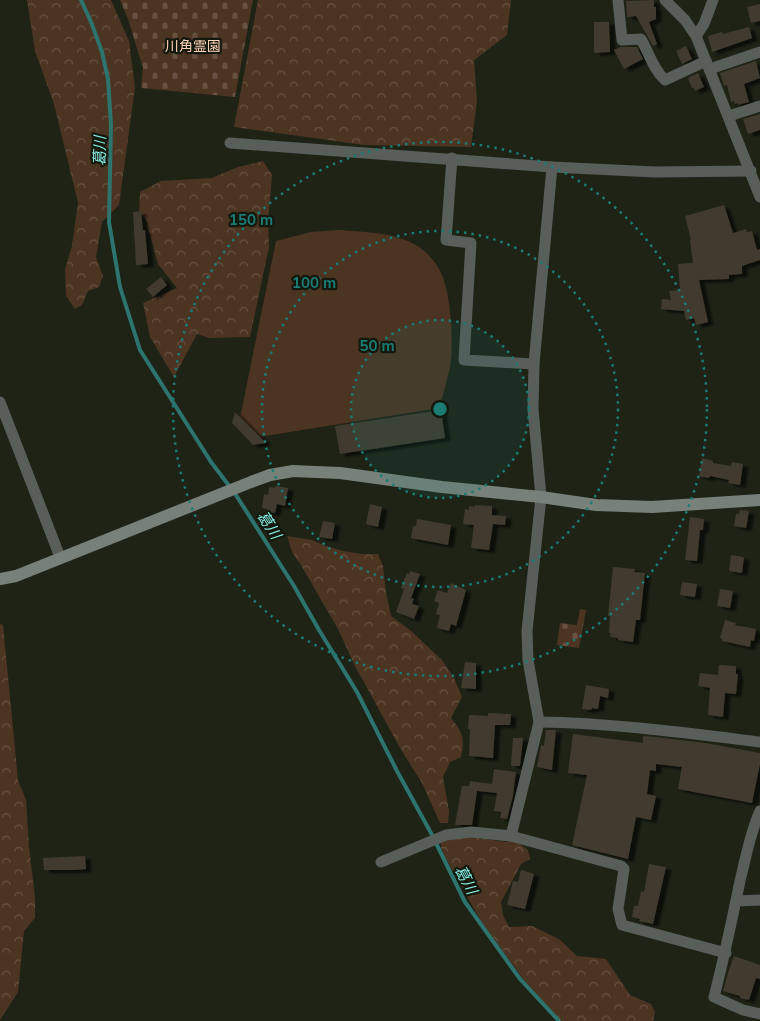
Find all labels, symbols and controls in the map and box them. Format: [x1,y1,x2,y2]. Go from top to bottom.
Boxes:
park label: 川角霊園 [165,37,221,56]
water label: 葛川 [90,134,110,166]
text: 150 m [229,210,273,230]
text: 100 m [292,273,336,293]
text: 50 m [359,336,395,356]
centre of rings [431,400,449,418]
water label: 葛川 [252,507,287,545]
water label: 葛川 [450,862,483,900]

